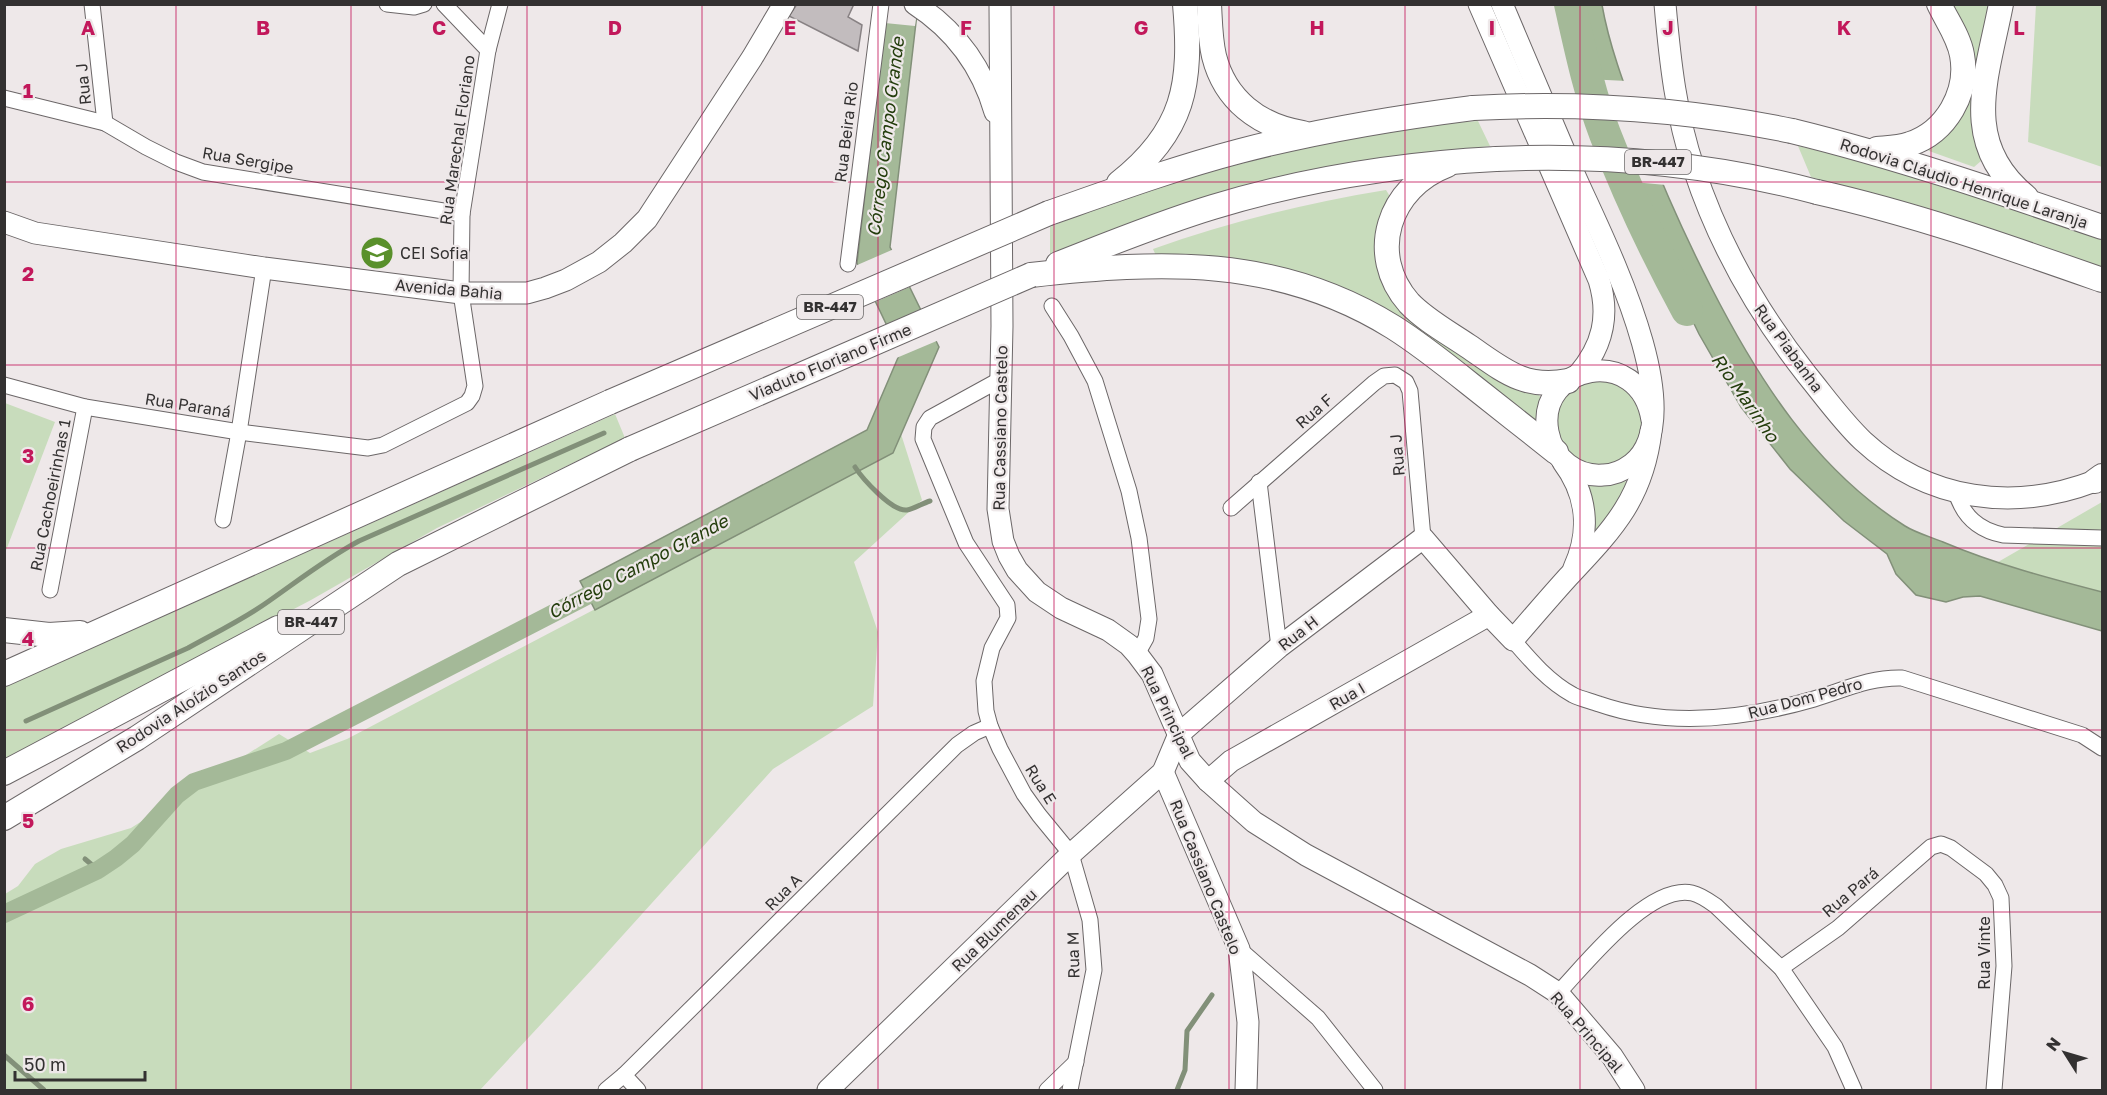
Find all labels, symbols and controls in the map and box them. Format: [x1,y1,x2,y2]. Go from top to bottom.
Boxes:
text: A [81,15,95,39]
text: B [256,15,270,39]
text: C [432,15,446,39]
text: D [608,15,622,39]
text: E [784,15,796,39]
text: F [960,15,972,39]
text: G [1134,15,1148,39]
text: H [1309,15,1325,39]
text: I [1489,15,1495,39]
text: J [1662,15,1674,39]
text: K [1837,15,1852,39]
text: L [2013,15,2025,39]
water label: Córrego Campo Grande [862,34,908,238]
street label: Rua Marechal Floriano [435,54,479,226]
street label: Rua J [71,62,95,106]
text: 1 [23,78,33,102]
street label: Rua Beira Rio [830,80,862,184]
street label: Rodovia Cláudio Henrique Laranja [1838,133,2090,233]
street label: Rua Sergipe [201,142,295,178]
road number: BR-447 [1625,150,1691,174]
school or university icon: CEI Sofia [359,235,395,271]
place label: CEI Sofia [400,243,469,263]
text: 2 [22,261,34,285]
street label: Avenida Bahia [395,274,503,304]
road number: BR-447 [797,295,863,319]
street label: Rua Piabanha [1750,300,1828,396]
street label: Viaduto Floriano Firme [746,319,914,405]
street label: Rua Cassiano Castelo [989,345,1011,511]
water label: Rio Marinho [1707,349,1785,447]
street label: Rua Paraná [144,388,232,422]
street label: Rua F [1291,389,1337,433]
street label: Rua Cachoeirinhas 1 [25,417,75,573]
street label: Rua J [1385,433,1409,477]
text: 3 [22,443,34,467]
water label: Córrego Campo Grande [544,509,733,623]
road number: BR-447 [278,610,344,634]
street label: Rua H [1274,611,1322,655]
text: 4 [22,626,34,650]
street label: Rodovia Aloízio Santos [112,645,270,757]
street label: Rua Principal [1137,662,1199,762]
street label: Rua Dom Pedro [1746,673,1864,723]
street label: Rua I [1325,678,1369,714]
street label: Rua E [1021,760,1061,808]
street label: Rua Cassiano Castelo [1166,796,1246,958]
text: 5 [22,808,34,832]
street label: Rua Pará [1818,863,1882,921]
street label: Rua A [760,869,806,915]
street label: Rua Blumenau [947,884,1041,976]
street label: Rua Vinte [1974,916,1994,990]
street label: Rua M [1063,931,1083,979]
street label: Rua Principal [1546,987,1628,1077]
text: 6 [22,991,34,1015]
north arrow [2035,1023,2095,1083]
text: N [2041,1033,2065,1055]
scale bar [15,1044,146,1082]
text: 50 m [24,1053,66,1075]

